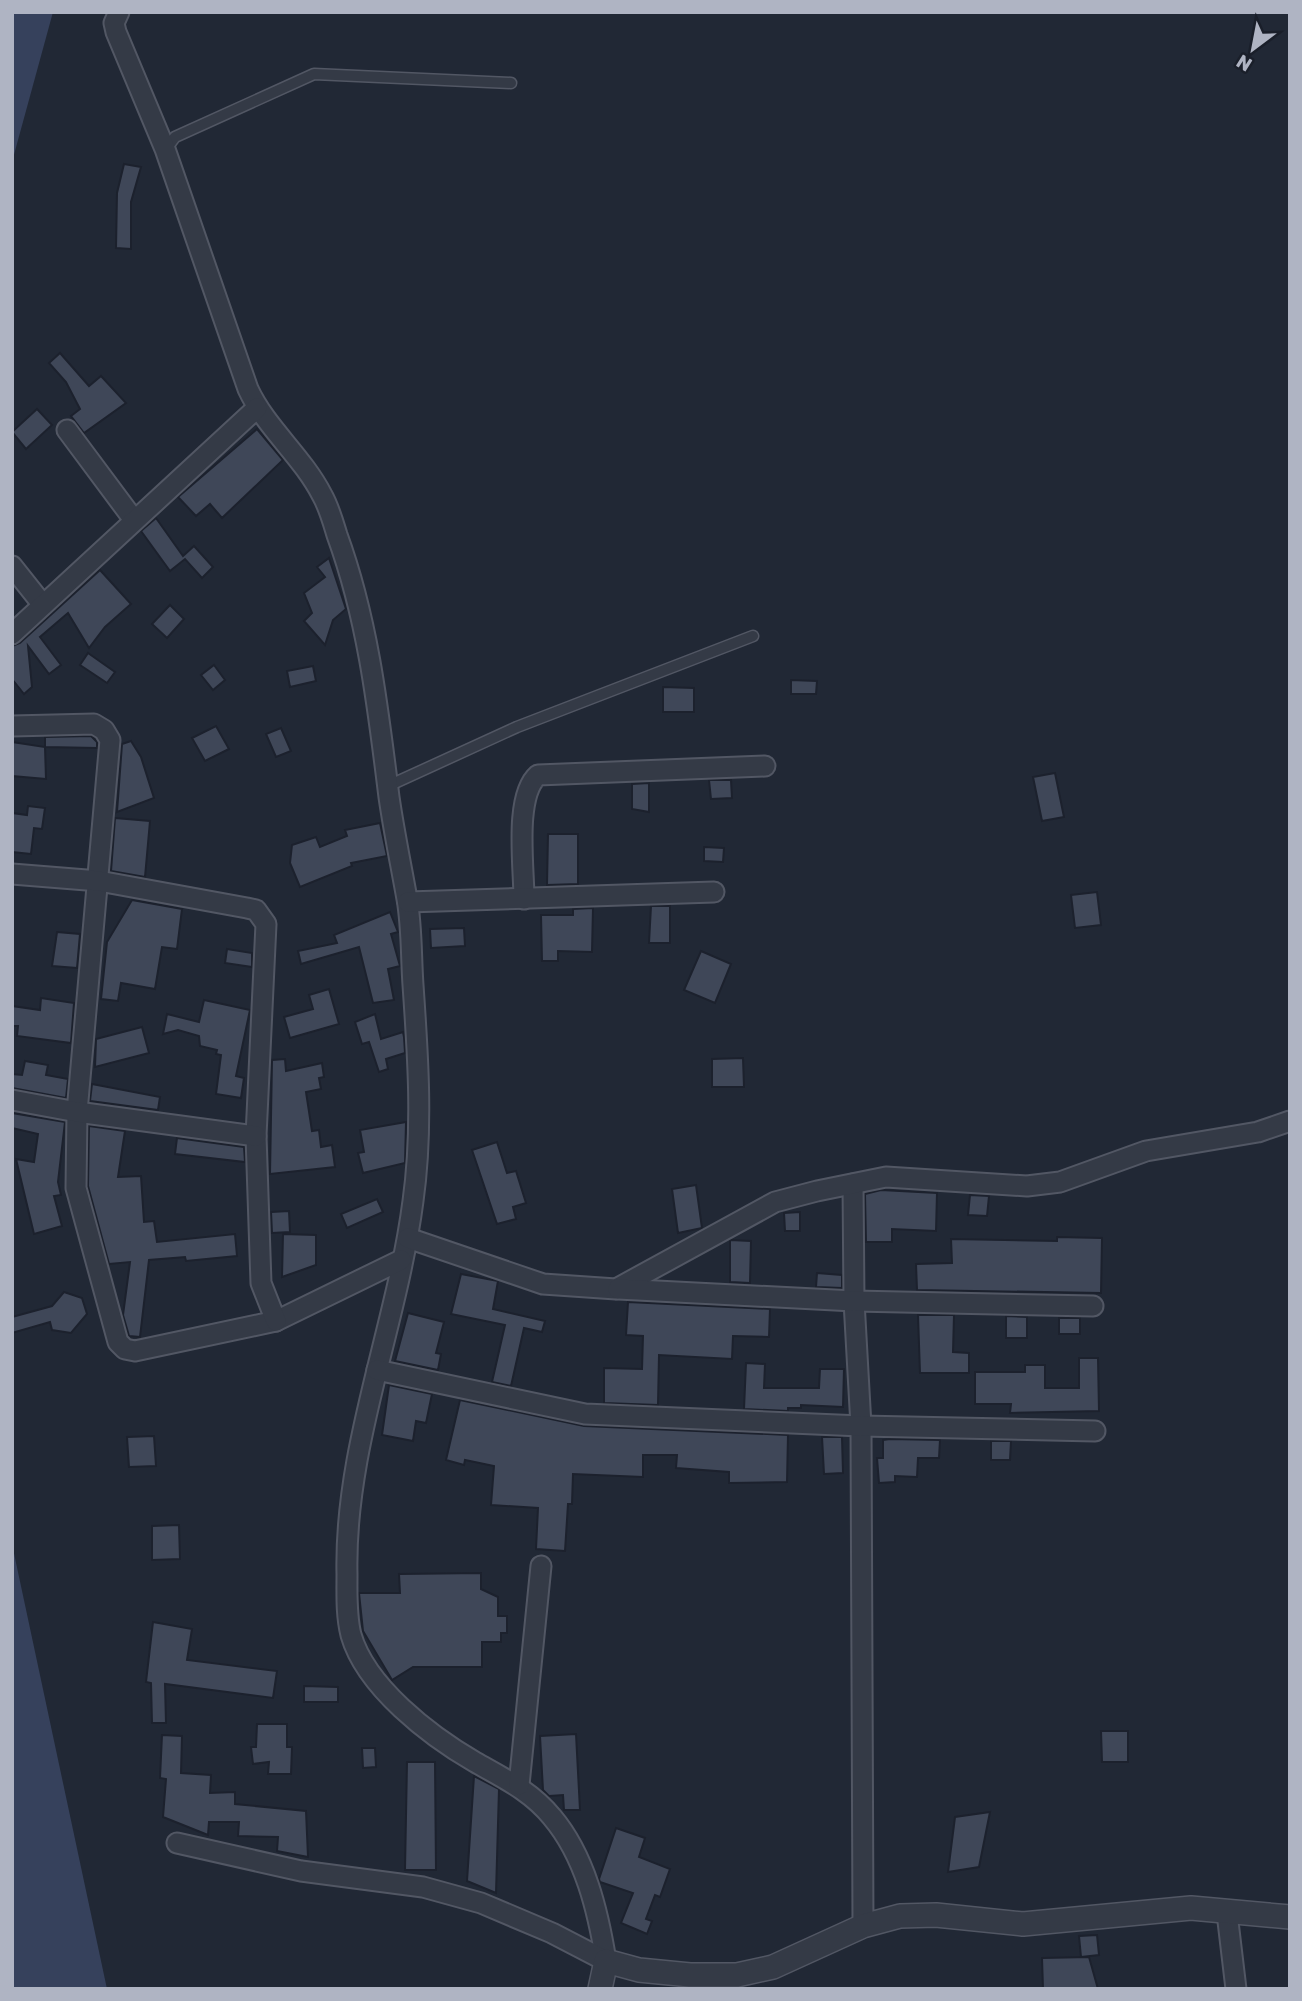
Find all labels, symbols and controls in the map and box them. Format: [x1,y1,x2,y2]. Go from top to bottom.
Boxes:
north arrow [1218,14,1288,84]
text: N [1232,50,1256,76]

